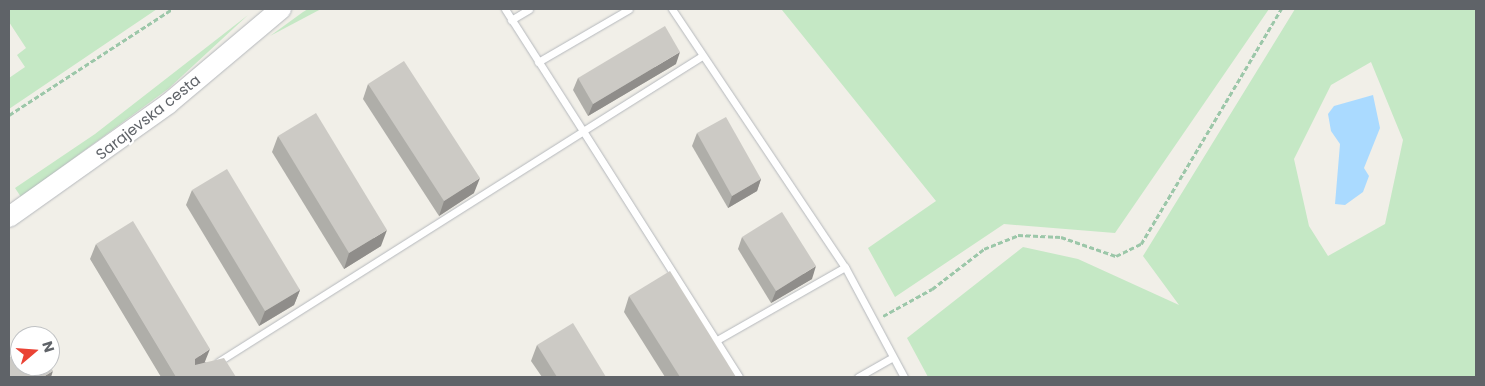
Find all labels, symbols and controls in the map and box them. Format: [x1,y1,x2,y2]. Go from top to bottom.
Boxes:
street label: Sarajevska cesta [92,71,204,163]
north arrow [10,326,60,376]
text: N [37,339,59,355]

